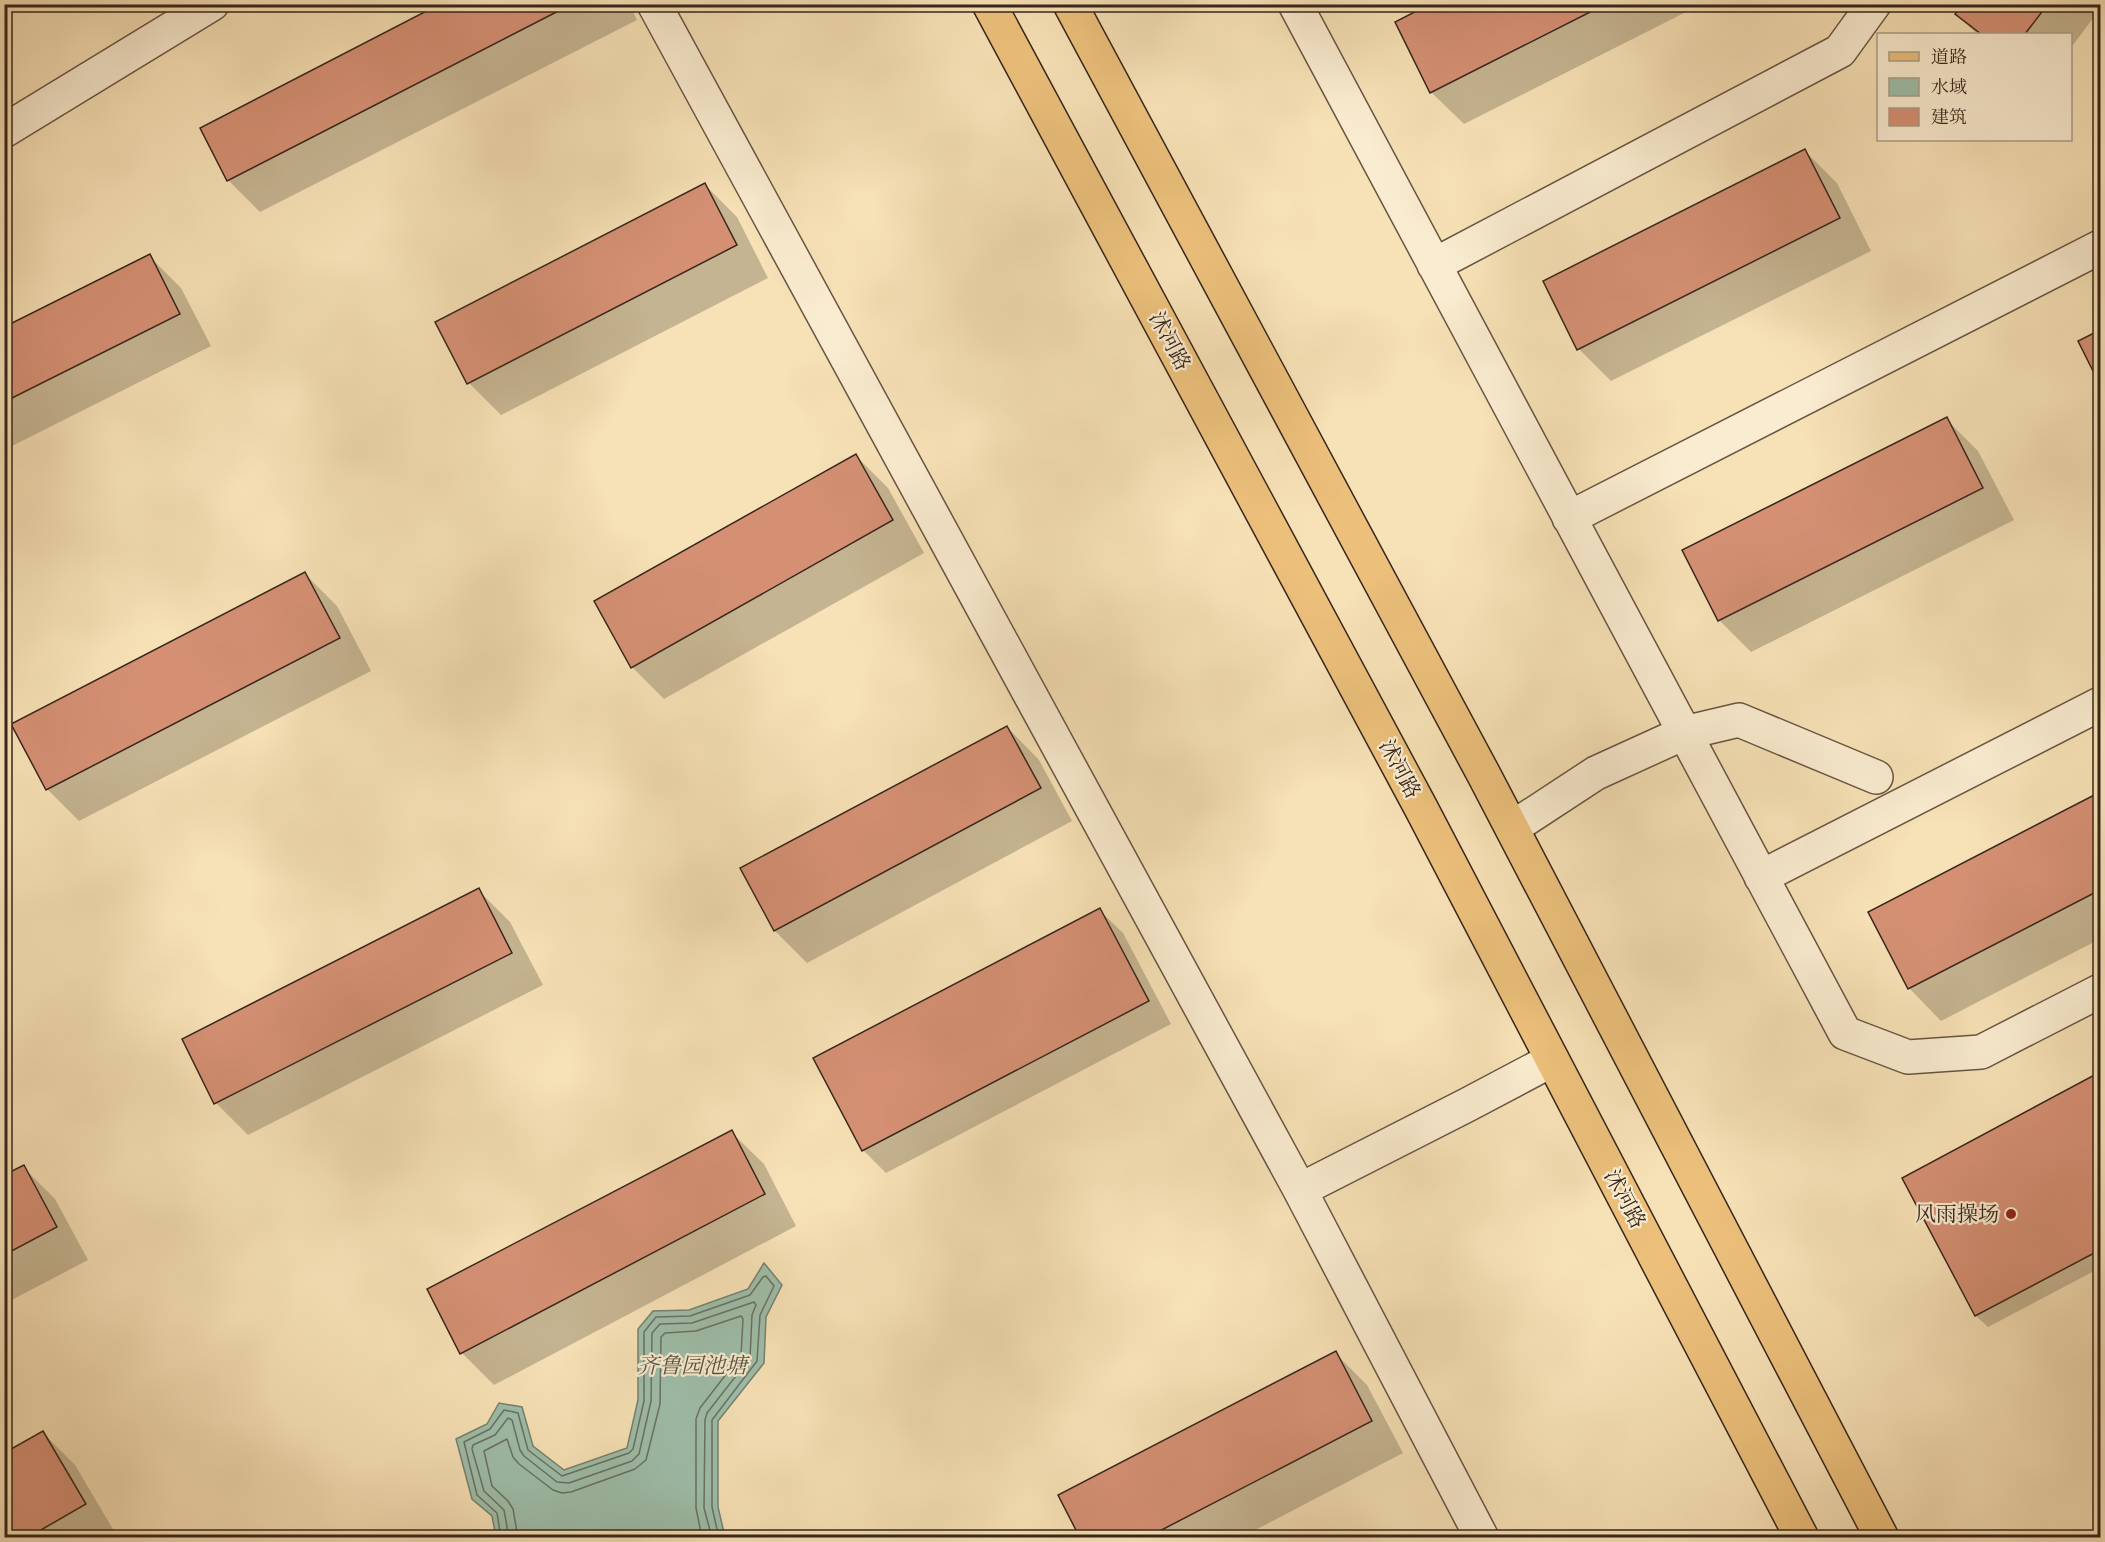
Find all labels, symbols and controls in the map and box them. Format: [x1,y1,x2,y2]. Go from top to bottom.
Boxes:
legend [1877,33,2072,141]
text: 道路 [1931,47,1967,67]
text: 水域 [1931,77,1967,97]
text: 建筑 [1931,107,1967,127]
street label: 沭河路 [1145,308,1195,374]
street label: 沭河路 [1375,736,1425,802]
street label: 沭河路 [1600,1166,1650,1232]
place label: 风雨操场 [1915,1203,1999,1226]
marker: 风雨操场 [2004,1207,2018,1221]
water label: 齐鲁园池塘 [637,1354,750,1378]

